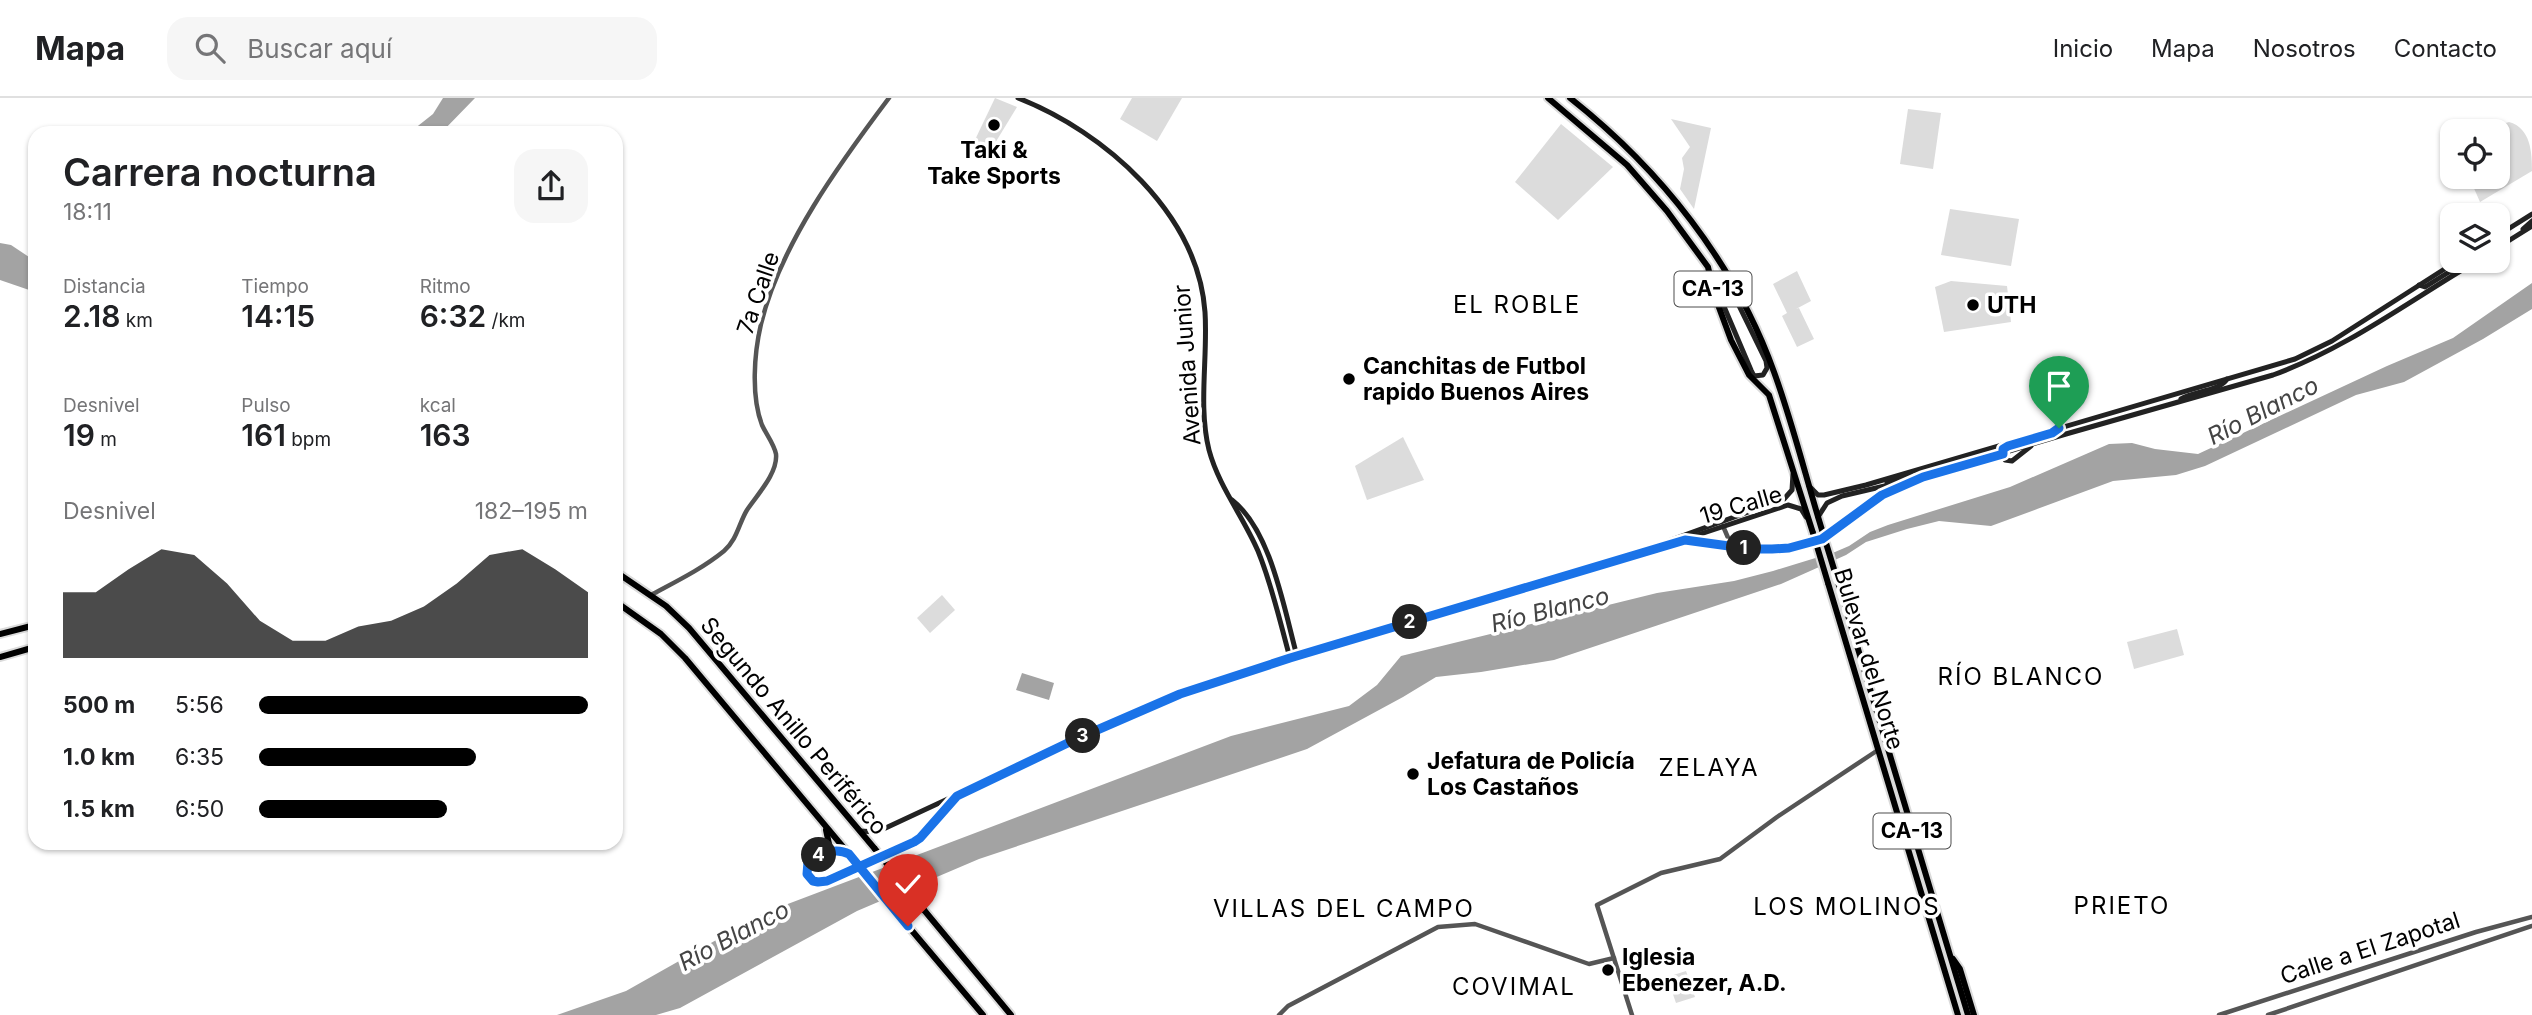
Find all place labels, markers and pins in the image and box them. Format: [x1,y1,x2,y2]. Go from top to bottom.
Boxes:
marker: Taki & Take Sports [986,117,1002,133]
place label: Taki & Take Sports [927,136,1061,190]
place label: UTH [1987,291,2036,319]
marker: UTH [1965,297,1981,313]
place label: Canchitas de Futbol rapido Buenos Aires [1363,352,1589,406]
pin [2029,356,2089,428]
marker: Canchitas de Futbol rapido Buenos Aires [1341,371,1357,387]
pin: 1 [1726,531,1762,566]
pin: 2 [1392,604,1428,640]
pin: 3 [1066,718,1100,754]
place label: Jefatura de Policía Los Castaños [1427,747,1635,801]
marker: Jefatura de Policía Los Castaños [1405,766,1421,782]
pin: 4 [802,838,836,872]
pin [878,854,938,926]
place label: Iglesia Ebenezer, A.D. [1622,943,1787,997]
marker: Iglesia Ebenezer, A.D. [1600,962,1616,978]

